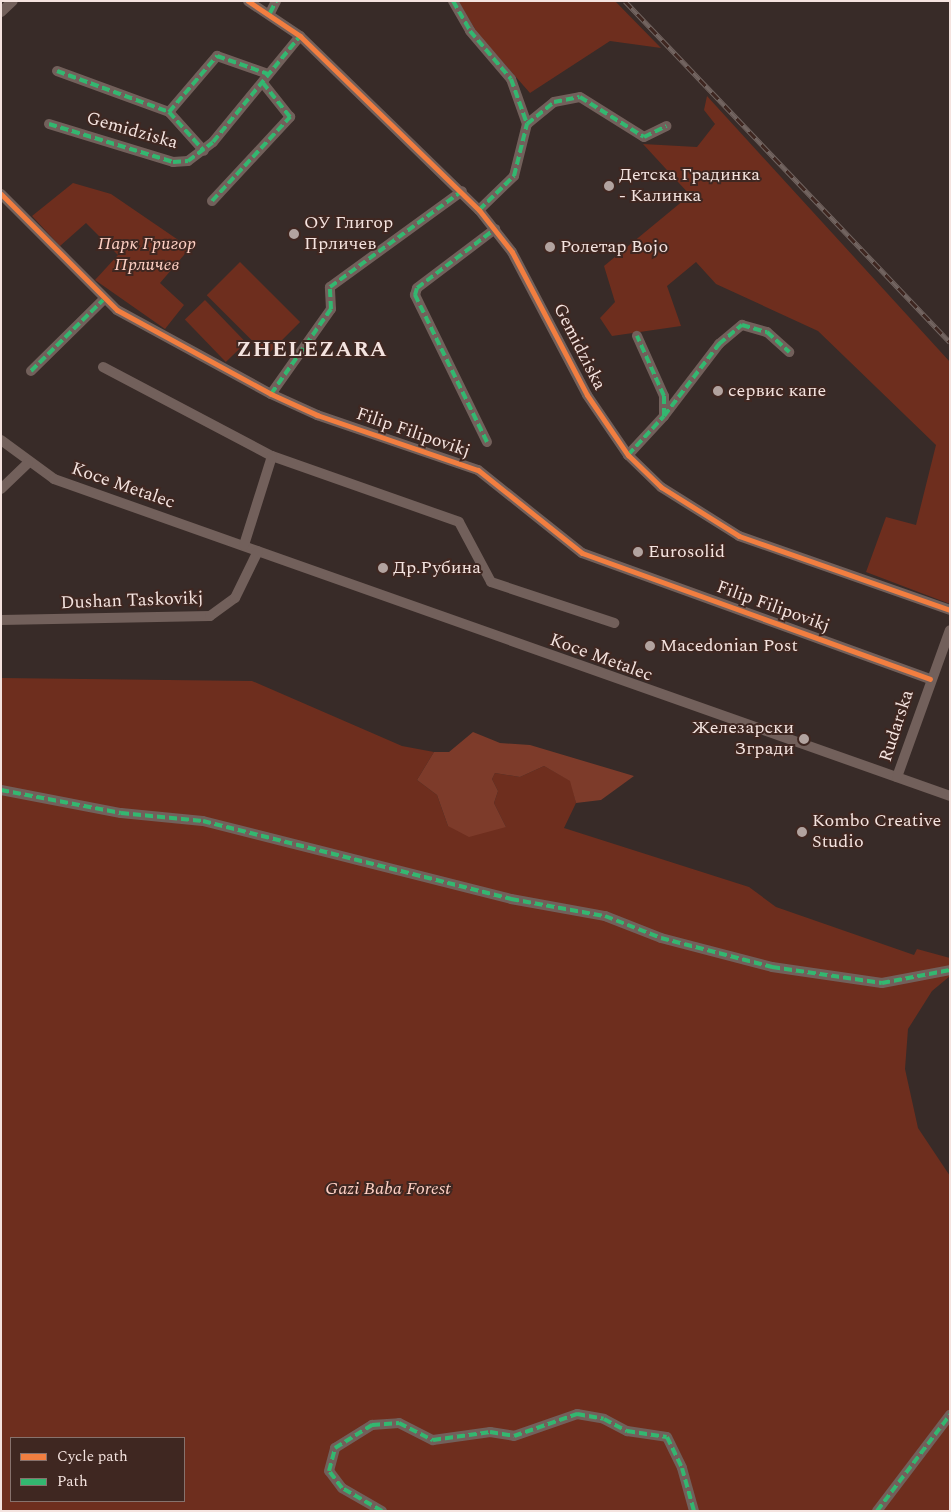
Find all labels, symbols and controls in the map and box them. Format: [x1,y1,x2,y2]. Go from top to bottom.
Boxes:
street label: Gemidziska [84,108,180,154]
place label: Детска Градинка - Калинка [619,165,760,208]
marker: Детска Градинка - Калинка [603,180,615,192]
place label: ОУ Глигор Прличев [304,213,393,255]
marker: ОУ Глигор Прличев [288,228,300,240]
park label: Парк Григор Прличев [98,234,196,276]
place label: Ролетар Војо [560,236,668,258]
marker: Ролетар Војо [544,241,556,253]
street label: Gemidziska [548,300,610,394]
district label: ZHELEZARA [235,337,389,363]
place label: сервис капе [728,380,826,402]
marker: сервис капе [712,385,724,397]
street label: Filip Filipovikj [353,403,473,463]
street label: Koce Metalec [68,458,178,514]
place label: Eurosolid [648,541,725,563]
marker: Eurosolid [632,546,644,558]
place label: Др.Рубина [393,557,481,579]
marker: Др.Рубина [377,562,389,574]
street label: Filip Filipovikj [713,576,833,638]
street label: Dushan Taskovikj [60,588,204,614]
street label: Koce Metalec [547,629,655,687]
place label: Macedonian Post [660,635,798,657]
marker: Macedonian Post [644,640,656,652]
street label: Rudarska [875,687,919,765]
place label: Железарски Згради [692,718,794,761]
marker: Железарски Згради [798,733,810,745]
place label: Kombo Creative Studio [812,811,941,854]
marker: Kombo Creative Studio [796,826,808,838]
park label: Gazi Baba Forest [325,1178,451,1200]
legend [10,1437,185,1502]
text: Cycle path [57,1445,128,1468]
text: Path [57,1470,88,1493]

